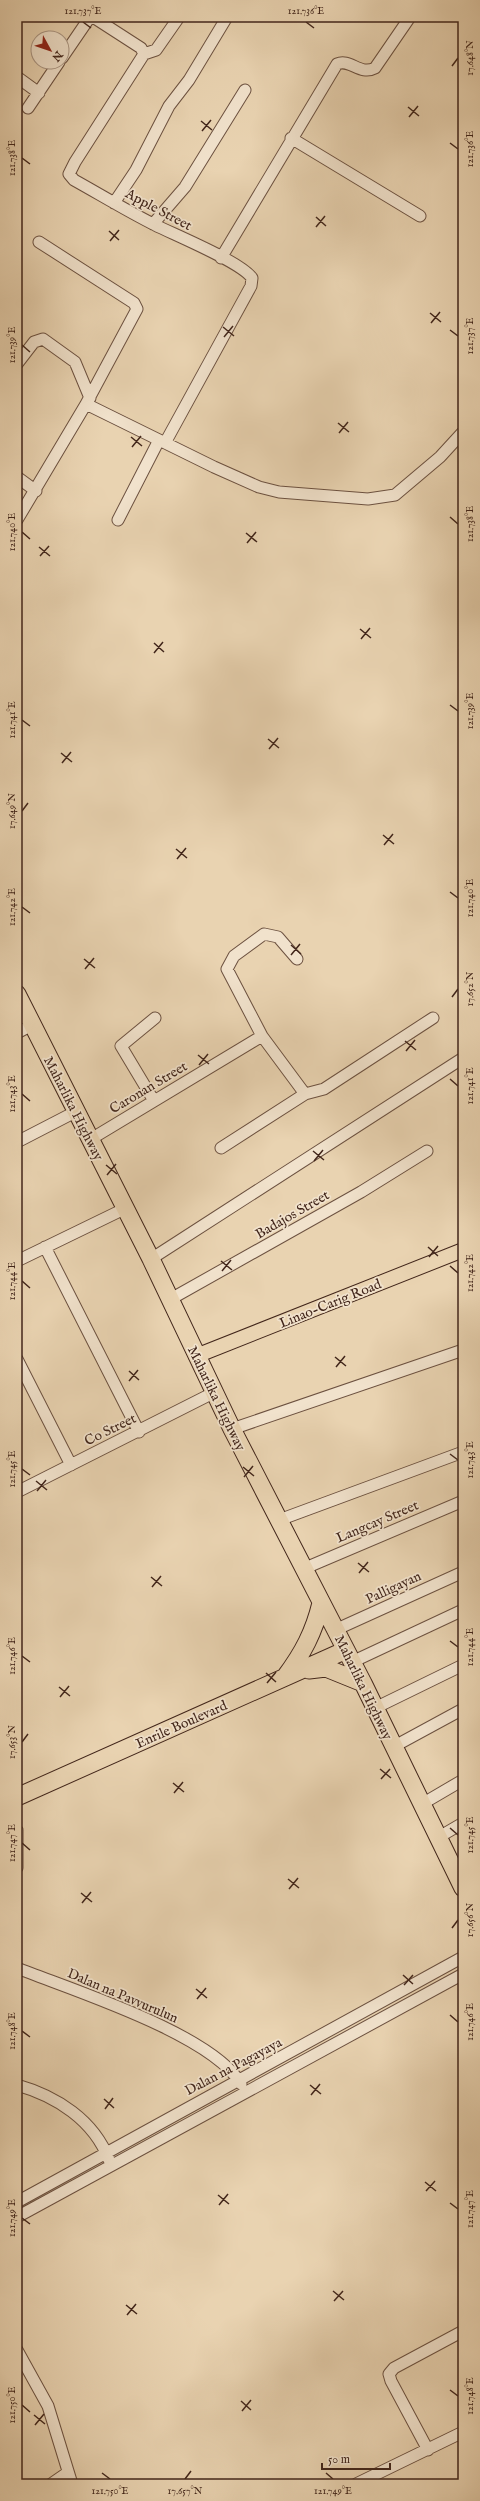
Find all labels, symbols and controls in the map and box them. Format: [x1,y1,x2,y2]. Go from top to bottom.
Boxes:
text: 121.737°E [65,5,102,18]
text: 121.736°E [288,5,324,18]
north arrow [30,30,70,70]
text: 17.648°N [464,40,477,76]
text: N [48,47,66,64]
text: 121.736°E [464,131,477,167]
text: 121.738°E [6,140,19,176]
street label: Apple Street [121,184,195,235]
text: 121.737°E [464,317,477,354]
text: 121.739°E [6,327,19,363]
text: 121.738°E [464,506,477,542]
text: 121.740°E [6,513,19,551]
text: 121.739°E [464,693,477,729]
text: 121.741°E [6,701,19,739]
text: 17.649°N [6,793,19,829]
text: 121.740°E [464,879,477,917]
text: 121.742°E [6,888,19,926]
text: 17.652°N [464,971,477,1006]
street label: Maharlika Highway [39,1053,107,1164]
street label: Caronan Street [106,1058,191,1118]
text: 121.741°E [464,1067,477,1105]
text: 121.743°E [6,1075,19,1113]
street label: Badajos Street [252,1186,333,1243]
text: 121.742°E [464,1254,477,1292]
text: 121.744°E [6,1262,19,1300]
street label: Linao-Carig Road [277,1275,385,1333]
street label: Maharlika Highway [183,1343,249,1454]
street label: Co Street [82,1410,139,1450]
text: 121.743°E [464,1441,477,1479]
text: 121.745°E [6,1450,19,1488]
street label: Langcay Street [334,1496,421,1547]
street label: Palligayan [363,1567,425,1609]
text: 121.744°E [464,1628,477,1666]
street label: Maharlika Highway [330,1632,396,1743]
text: 121.746°E [6,1637,19,1675]
street label: Enrile Boulevard [133,1696,230,1753]
text: 17.653°N [6,1725,19,1759]
text: 121.745°E [464,1816,477,1854]
text: 121.747°E [6,1824,19,1862]
text: 17.656°N [464,1902,477,1937]
street label: Dalan na Pavvurulun [64,1964,181,2028]
text: 121.746°E [464,2003,477,2041]
text: 121.748°E [6,2012,19,2050]
street label: Dalan na Pagayaya [182,2033,286,2100]
text: 121.747°E [464,2190,477,2228]
text: 121.749°E [6,2199,19,2237]
text: 121.748°E [464,2377,477,2415]
text: 121.750°E [6,2386,19,2424]
scale bar [322,2445,390,2471]
text: 50 m [328,2452,350,2467]
text: 121.750°E [91,2485,129,2498]
text: 17.657°N [168,2485,203,2498]
text: 121.749°E [314,2485,352,2498]

